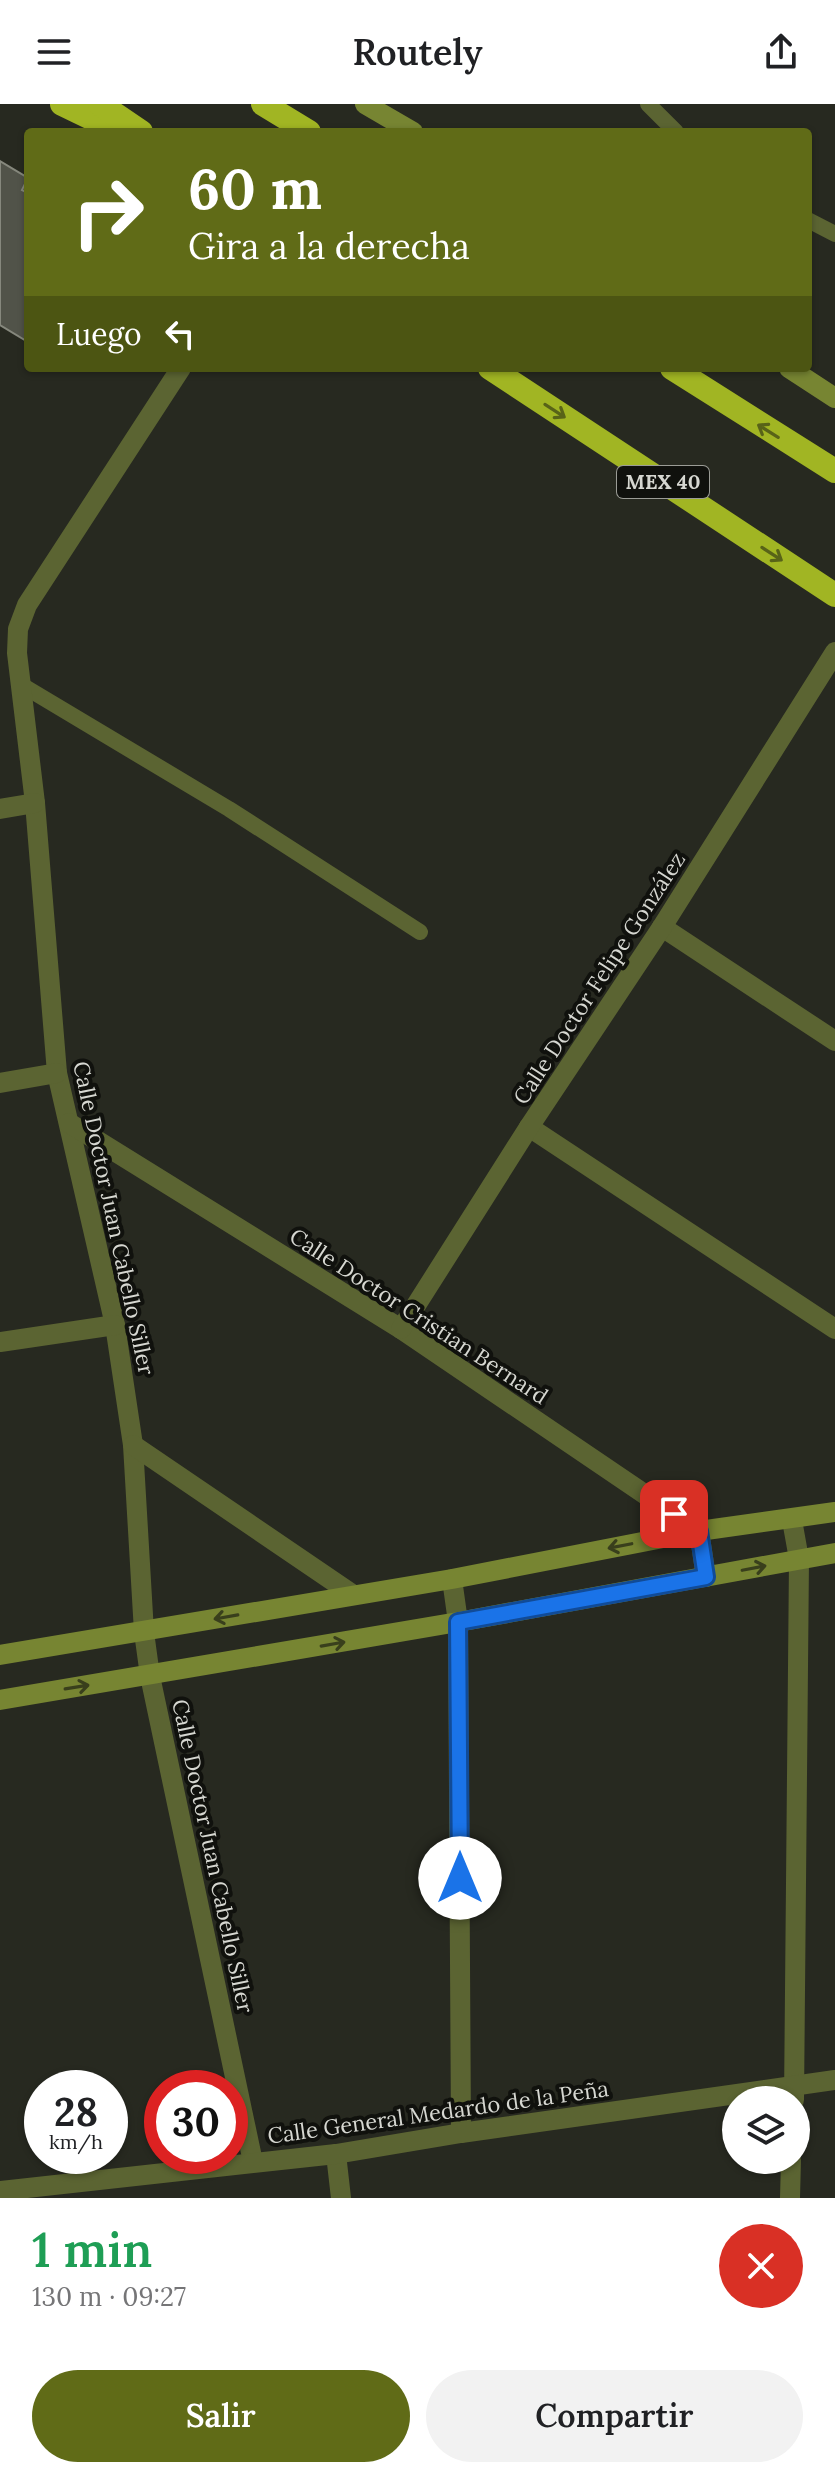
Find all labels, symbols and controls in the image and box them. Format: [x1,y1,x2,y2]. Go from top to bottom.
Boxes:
text: Routely [352,29,483,75]
icon: menu [32,30,76,74]
icon: share [759,30,803,74]
text: 60 m [188,153,322,224]
icon: right [56,160,160,264]
text: Gira a la derecha [188,223,470,269]
icon: left [158,312,202,356]
text: Luego [56,315,142,353]
one-way arrow [544,403,566,419]
one-way arrow [758,422,780,439]
road number: MEX 40 [617,466,709,498]
one-way arrow [761,546,783,562]
street label: Calle Doctor Felipe González [507,847,691,1109]
street label: Calle Doctor Juan Cabello Siller [67,1059,161,1378]
street label: Calle Doctor Cristian Bernard [284,1222,554,1410]
pin [640,1480,708,1548]
icon: arrive [652,1492,696,1536]
one-way arrow [608,1540,633,1555]
one-way arrow [741,1559,767,1574]
one-way arrow [214,1611,239,1626]
one-way arrow [320,1636,346,1651]
one-way arrow [64,1679,89,1694]
street label: Calle Doctor Juan Cabello Siller [166,1697,260,2016]
position arrow [418,1836,502,1920]
speed limit sign: 30 [144,2070,248,2174]
street label: Calle General Medardo de la Peña [266,2074,610,2150]
text: 28 [54,2086,98,2137]
map controls [722,2086,810,2174]
button: layers [722,2086,810,2174]
text: km/h [49,2129,103,2154]
text: 1 min [32,2219,152,2280]
button: close [719,2224,803,2308]
text: 130 m · 09:27 [32,2280,186,2313]
button: Salir [32,2370,410,2462]
button: Compartir [426,2370,803,2462]

